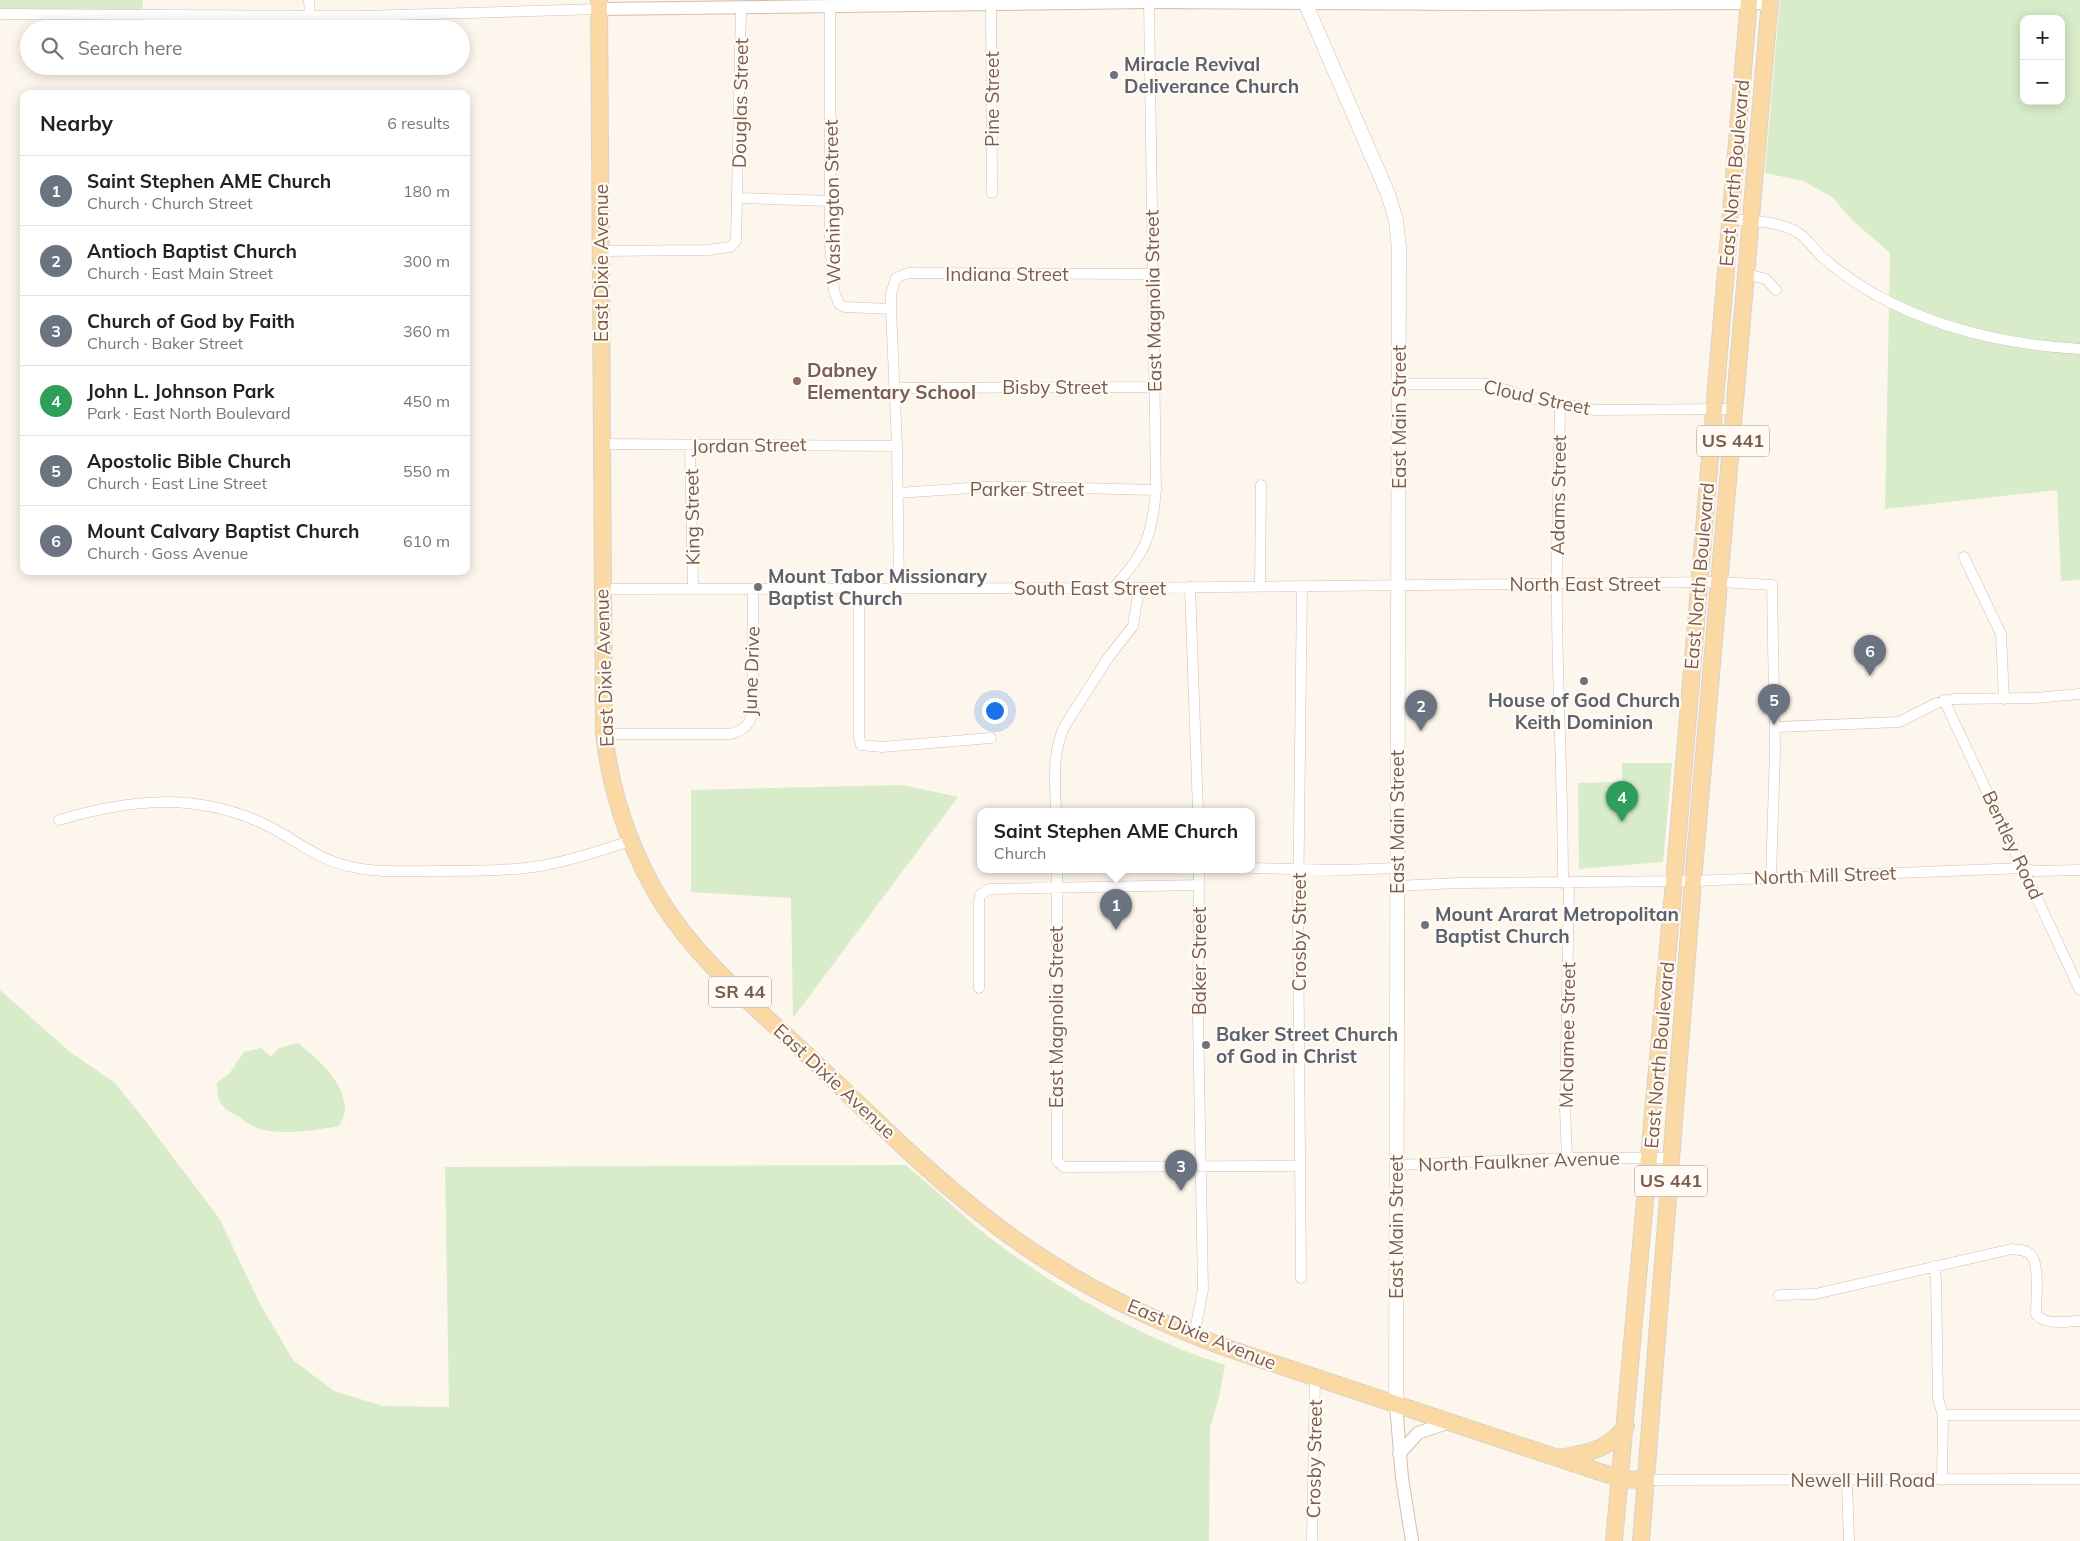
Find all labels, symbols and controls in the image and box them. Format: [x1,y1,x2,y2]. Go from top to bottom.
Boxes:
map controls [2020,15,2065,105]
button: + [2020,15,2065,60]
search box [20,20,470,75]
icon: search [38,34,66,62]
text: Search here [78,36,182,60]
street label: Douglas Street [727,37,753,168]
street label: Pine Street [980,51,1004,147]
place label: Miracle Revival Deliverance Church [1124,52,1299,98]
button: − [2020,60,2065,105]
marker: Miracle Revival Deliverance Church [1108,69,1120,81]
street label: East North Boulevard [1714,79,1754,267]
text: Nearby [40,110,113,136]
text: 6 results [387,113,450,133]
street label: Washington Street [819,119,845,285]
text: Saint Stephen AME Church [87,169,331,193]
text: 1 [51,181,61,201]
text: 180 m [403,181,450,201]
street label: East Dixie Avenue [589,184,613,342]
text: Church · Church Street [87,193,253,213]
street label: East Magnolia Street [1139,209,1167,392]
text: Antioch Baptist Church [87,239,297,263]
text: 2 [51,251,61,271]
text: 300 m [403,251,450,271]
street label: Indiana Street [945,262,1069,286]
text: Church · East Main Street [87,263,273,283]
text: Church of God by Faith [87,309,295,333]
text: 3 [51,321,61,341]
text: 360 m [403,321,450,341]
text: Church · Baker Street [87,333,243,353]
street label: East Main Street [1387,345,1411,489]
place label: Dabney Elementary School [807,358,976,404]
street label: Cloud Street [1482,374,1593,420]
marker: Dabney Elementary School [791,375,803,387]
street label: Bisby Street [1002,375,1108,399]
text: John L. Johnson Park [87,379,274,403]
text: 4 [51,391,61,411]
text: 450 m [403,391,450,411]
text: Park · East North Boulevard [87,403,291,423]
road number: US 441 [1697,426,1769,456]
street label: Jordan Street [691,432,807,458]
street label: Adams Street [1545,434,1571,555]
text: Apostolic Bible Church [87,449,291,473]
text: 5 [51,461,61,481]
text: 550 m [403,461,450,481]
street label: King Street [679,468,705,566]
text: Church · East Line Street [87,473,267,493]
street label: Parker Street [970,477,1085,501]
street label: East North Boulevard [1679,482,1719,670]
text: Mount Calvary Baptist Church [87,519,360,543]
text: 6 [51,531,61,551]
text: 610 m [403,531,450,551]
text: Church · Goss Avenue [87,543,248,563]
place label: Mount Tabor Missionary Baptist Church [768,564,988,610]
street label: North East Street [1509,572,1661,596]
street label: South East Street [1014,576,1166,600]
marker: Mount Tabor Missionary Baptist Church [752,581,764,593]
street label: East Dixie Avenue [589,589,619,747]
street label: June Drive [737,626,765,716]
pin: 6 [1854,635,1886,676]
marker: House of God Church Keith Dominion [1578,675,1590,687]
pin: 5 [1758,684,1790,725]
place label: House of God Church Keith Dominion [1488,688,1680,734]
pin: 2 [1405,690,1437,731]
your location [982,698,1008,724]
street label: East Main Street [1385,750,1409,894]
pin: 4 [1606,781,1638,822]
street label: Bentley Road [1977,787,2049,903]
popup [977,808,1255,873]
text: Saint Stephen AME Church [994,819,1238,843]
text: Church [994,843,1046,863]
street label: North Mill Street [1753,861,1897,889]
street label: Crosby Street [1287,872,1311,991]
pin: 1 [1100,889,1132,930]
place label: Mount Ararat Metropolitan Baptist Church [1435,902,1679,948]
street label: Baker Street [1187,906,1211,1015]
marker: Mount Ararat Metropolitan Baptist Church [1419,919,1431,931]
street label: East Magnolia Street [1044,925,1068,1108]
street label: McNamee Street [1554,961,1580,1108]
street label: East North Boulevard [1639,961,1679,1149]
road number: SR 44 [709,976,771,1008]
street label: East Dixie Avenue [769,1018,901,1144]
place label: Baker Street Church of God in Christ [1216,1022,1398,1068]
marker: Baker Street Church of God in Christ [1200,1039,1212,1051]
street label: North Faulkner Avenue [1418,1145,1620,1177]
pin: 3 [1165,1150,1197,1191]
street label: East Main Street [1384,1155,1408,1299]
road number: US 441 [1635,1166,1707,1196]
street label: East Dixie Avenue [1124,1293,1280,1375]
street label: Crosby Street [1301,1399,1327,1519]
street label: Newell Hill Road [1791,1468,1935,1492]

